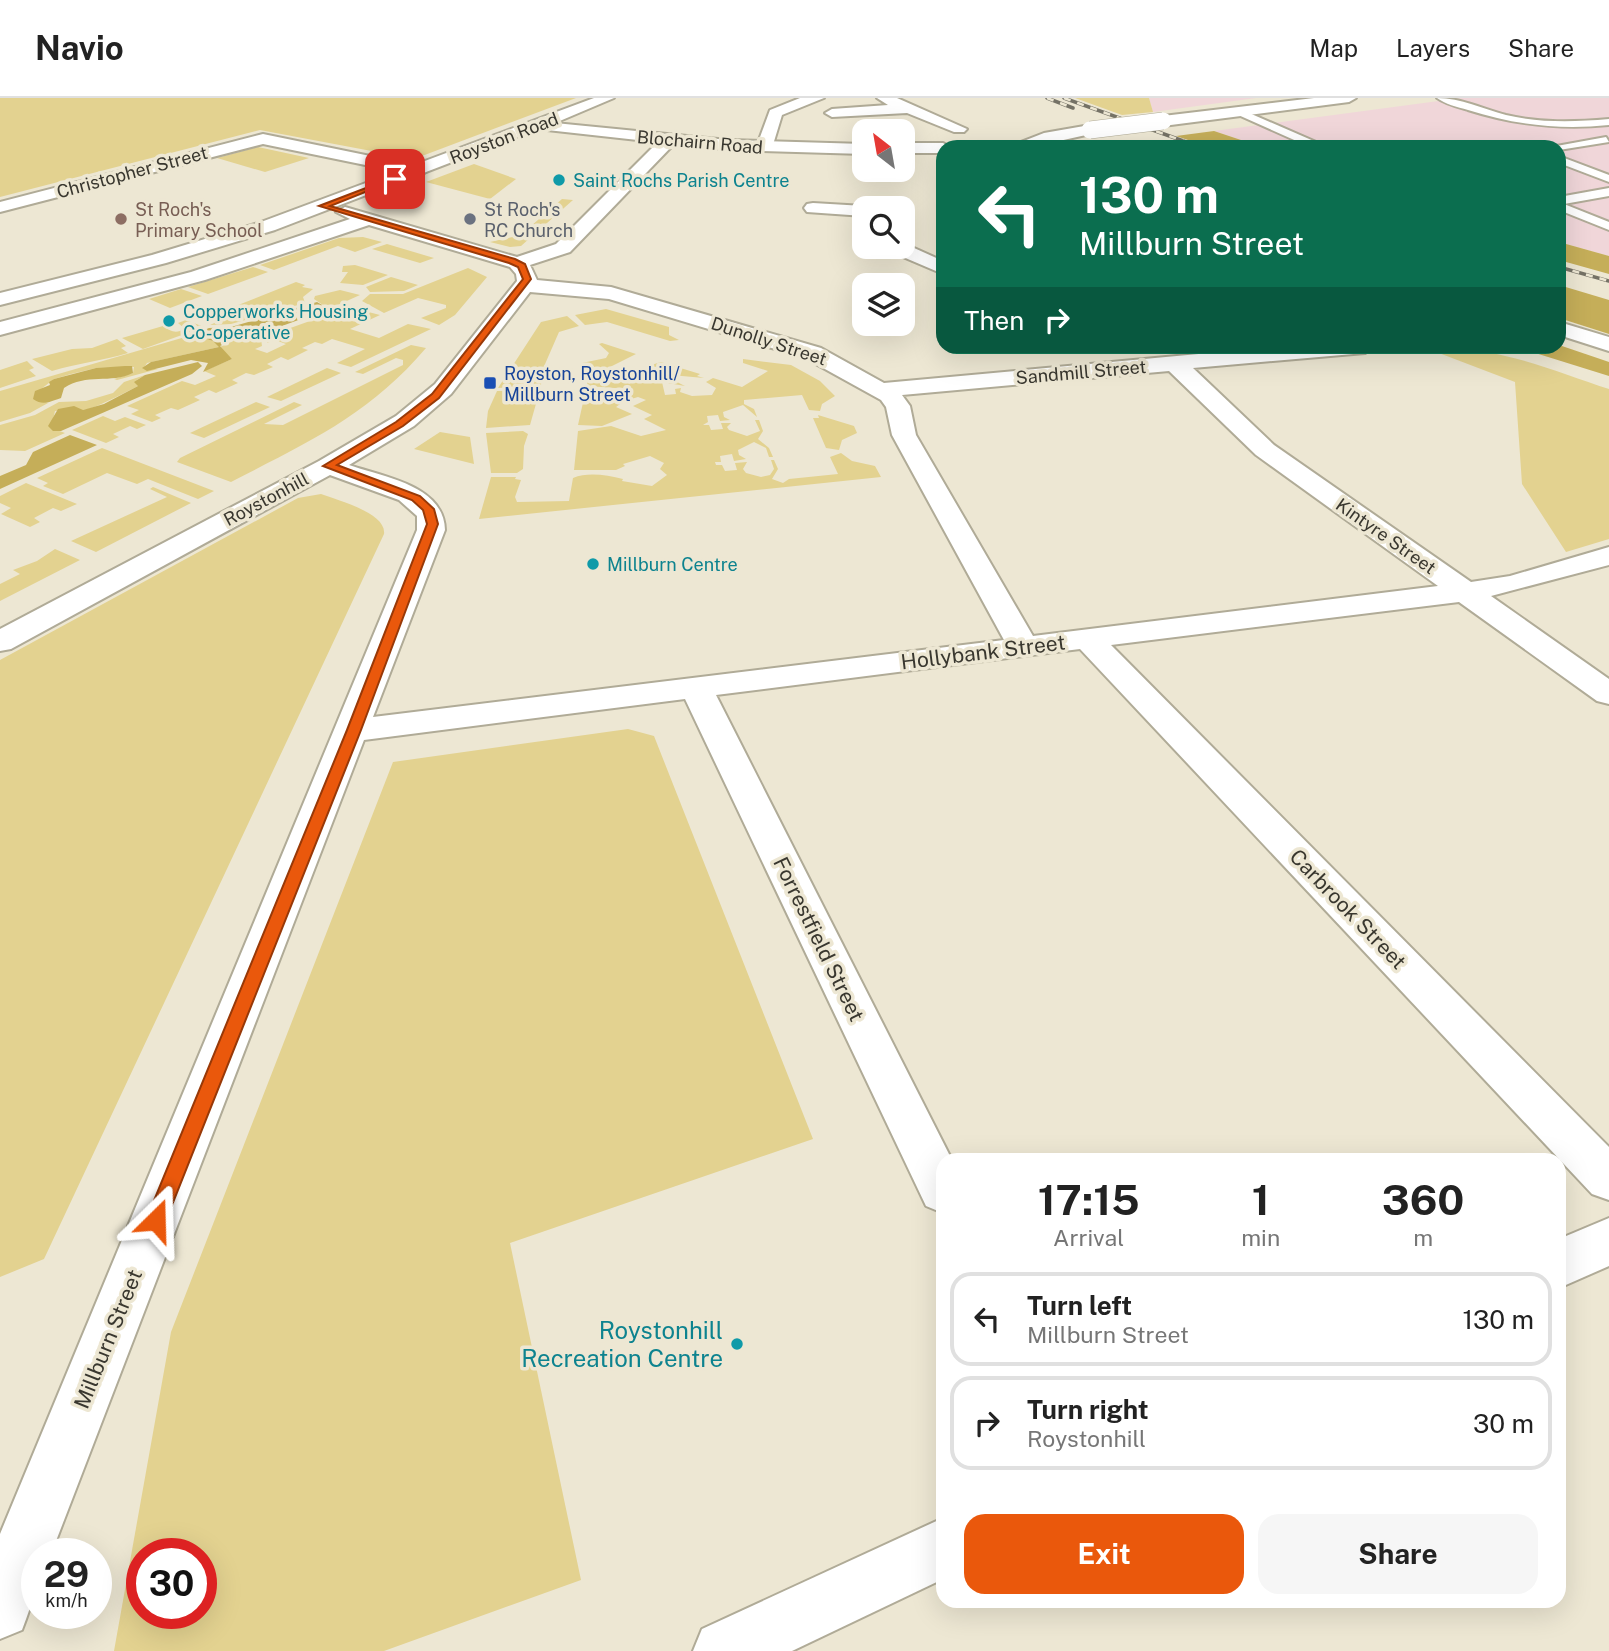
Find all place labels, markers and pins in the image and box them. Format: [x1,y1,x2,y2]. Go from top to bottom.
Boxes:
pin [365,149,425,209]
place label: Saint Rochs Parish Centre [573,170,790,191]
marker: Saint Rochs Parish Centre [551,172,567,188]
place label: St Roch's Primary School [135,199,263,241]
place label: St Roch's RC Church [484,199,573,241]
marker: St Roch's Primary School [113,211,129,227]
marker: St Roch's RC Church [462,211,478,227]
place label: Copperworks Housing Co-operative [183,301,368,343]
marker: Copperworks Housing Co-operative [161,313,177,329]
place label: Royston, Roystonhill/ Millburn Street [504,363,680,405]
marker: Royston, Roystonhill/ Millburn Street [482,375,498,391]
place label: Millburn Centre [607,554,738,575]
marker: Millburn Centre [585,556,601,572]
place label: Roystonhill Recreation Centre [521,1316,723,1372]
marker: Roystonhill Recreation Centre [729,1336,745,1352]

